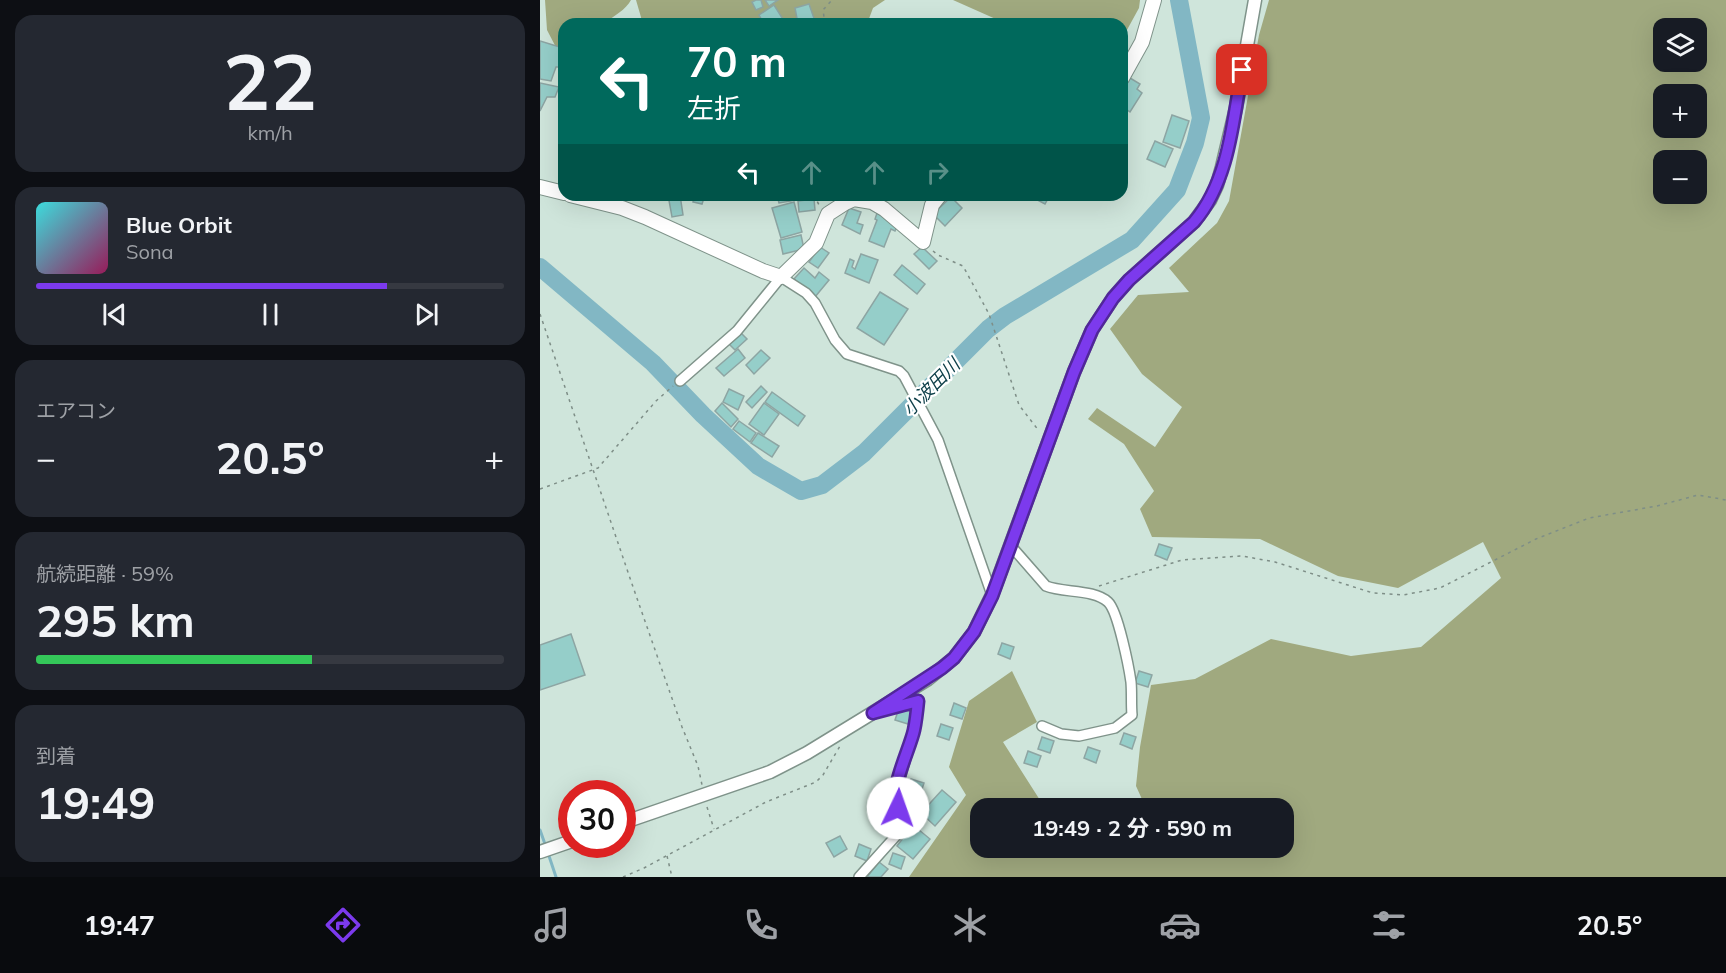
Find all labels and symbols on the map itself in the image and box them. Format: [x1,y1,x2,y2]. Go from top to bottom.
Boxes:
pin [1216,44,1267,95]
water label: 小波田川 [897,352,966,421]
position arrow [866,776,930,840]
speed limit sign: 30 [558,780,636,858]

